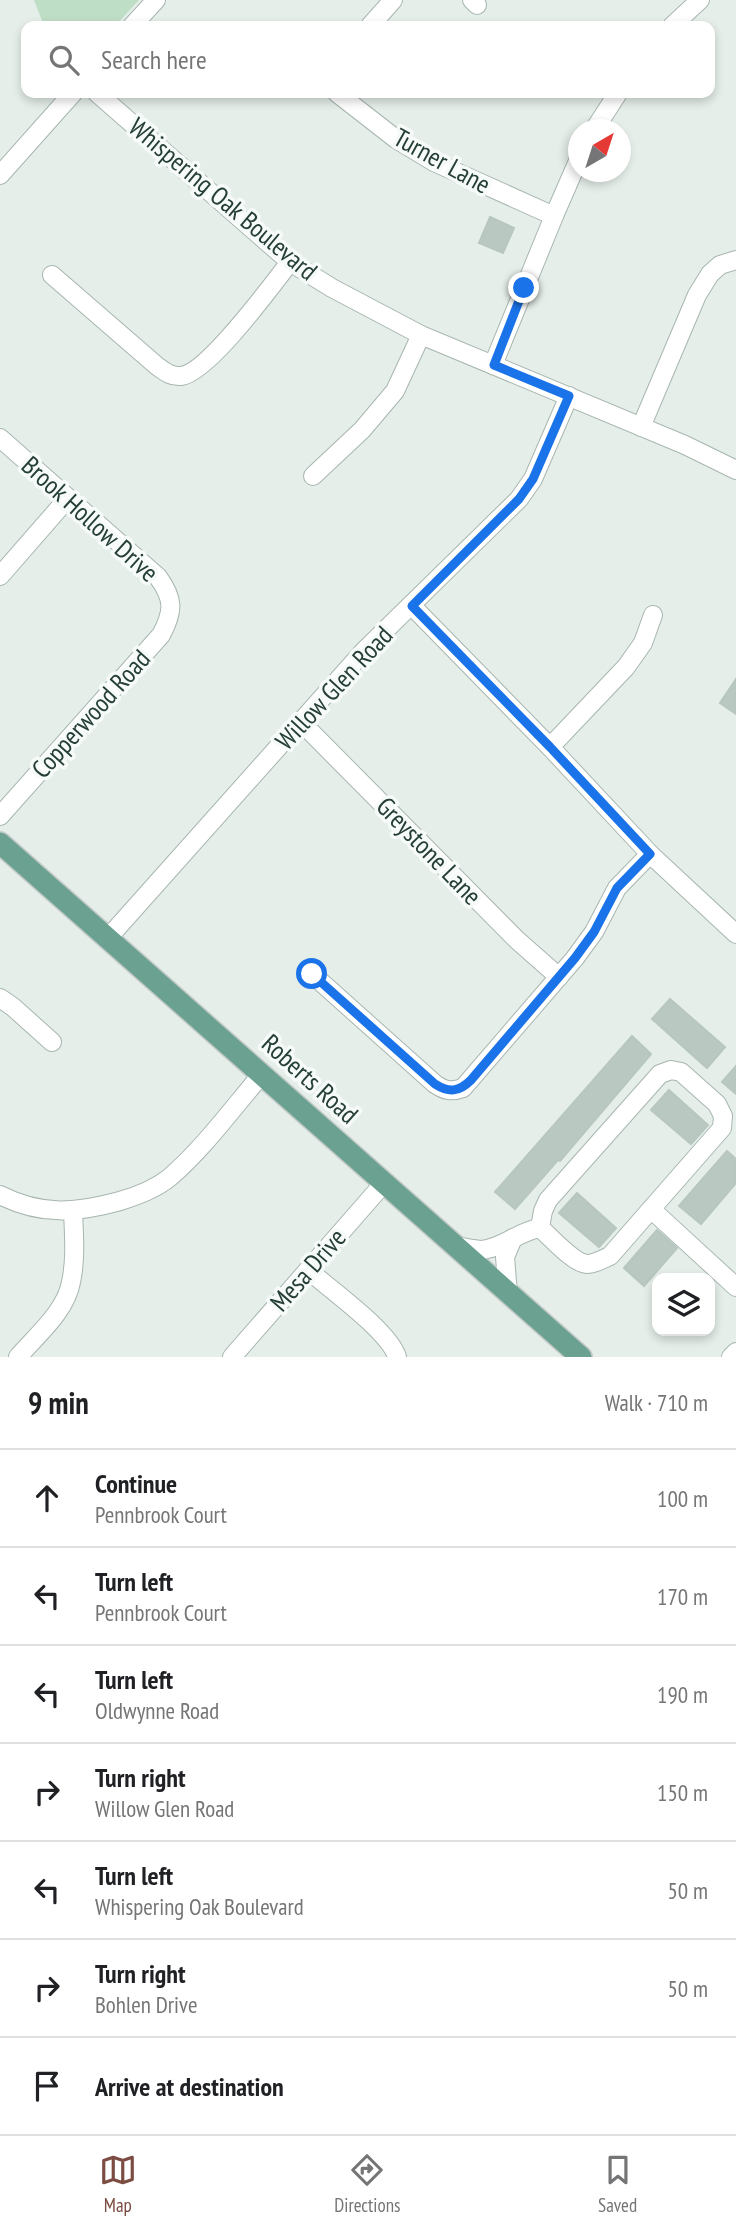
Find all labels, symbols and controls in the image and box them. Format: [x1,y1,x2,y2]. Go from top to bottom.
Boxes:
search box [21,21,715,98]
icon: search [45,41,83,79]
text: Search here [101,43,207,76]
street label: Whispering Oak Boulevard [122,110,324,287]
north arrow [568,119,631,182]
street label: Turner Lane [388,121,496,201]
route end [508,272,539,303]
street label: Brook Hollow Drive [15,449,166,589]
street label: Willow Glen Road [268,619,399,756]
street label: Copperwood Road [24,643,157,785]
street label: Greystone Lane [370,790,489,912]
route start [296,958,327,989]
street label: Roberts Road [255,1027,365,1130]
street label: Mesa Drive [263,1221,353,1318]
map controls [652,1273,715,1336]
button: layers [652,1273,715,1336]
text: 9 min [28,1383,89,1422]
text: Walk · 710 m [605,1388,708,1417]
text: Continue [95,1467,177,1500]
icon: ahead [28,1479,66,1517]
text: 100 m [657,1484,708,1513]
text: Pennbrook Court [95,1500,227,1529]
text: Turn left [95,1565,173,1598]
icon: left [28,1577,66,1615]
text: 170 m [657,1582,708,1611]
text: Pennbrook Court [95,1598,227,1627]
text: Turn left [95,1663,173,1696]
icon: left [28,1675,66,1713]
text: 190 m [657,1680,708,1709]
text: Oldwynne Road [95,1696,219,1725]
text: Turn right [95,1761,186,1794]
icon: right [28,1773,66,1811]
text: 150 m [657,1778,708,1807]
text: Willow Glen Road [95,1794,234,1823]
text: Turn left [95,1859,173,1892]
icon: left [28,1871,66,1909]
text: 50 m [667,1876,708,1905]
text: Whispering Oak Boulevard [95,1892,304,1921]
text: Turn right [95,1957,186,1990]
icon: right [28,1969,66,2007]
text: 50 m [667,1974,708,2003]
text: Bohlen Drive [95,1990,198,2019]
icon: arrive [28,2067,66,2105]
text: Arrive at destination [95,2070,284,2103]
tab: Map [99,2151,137,2217]
tab: Directions [334,2151,400,2217]
tab: Saved [598,2151,637,2217]

